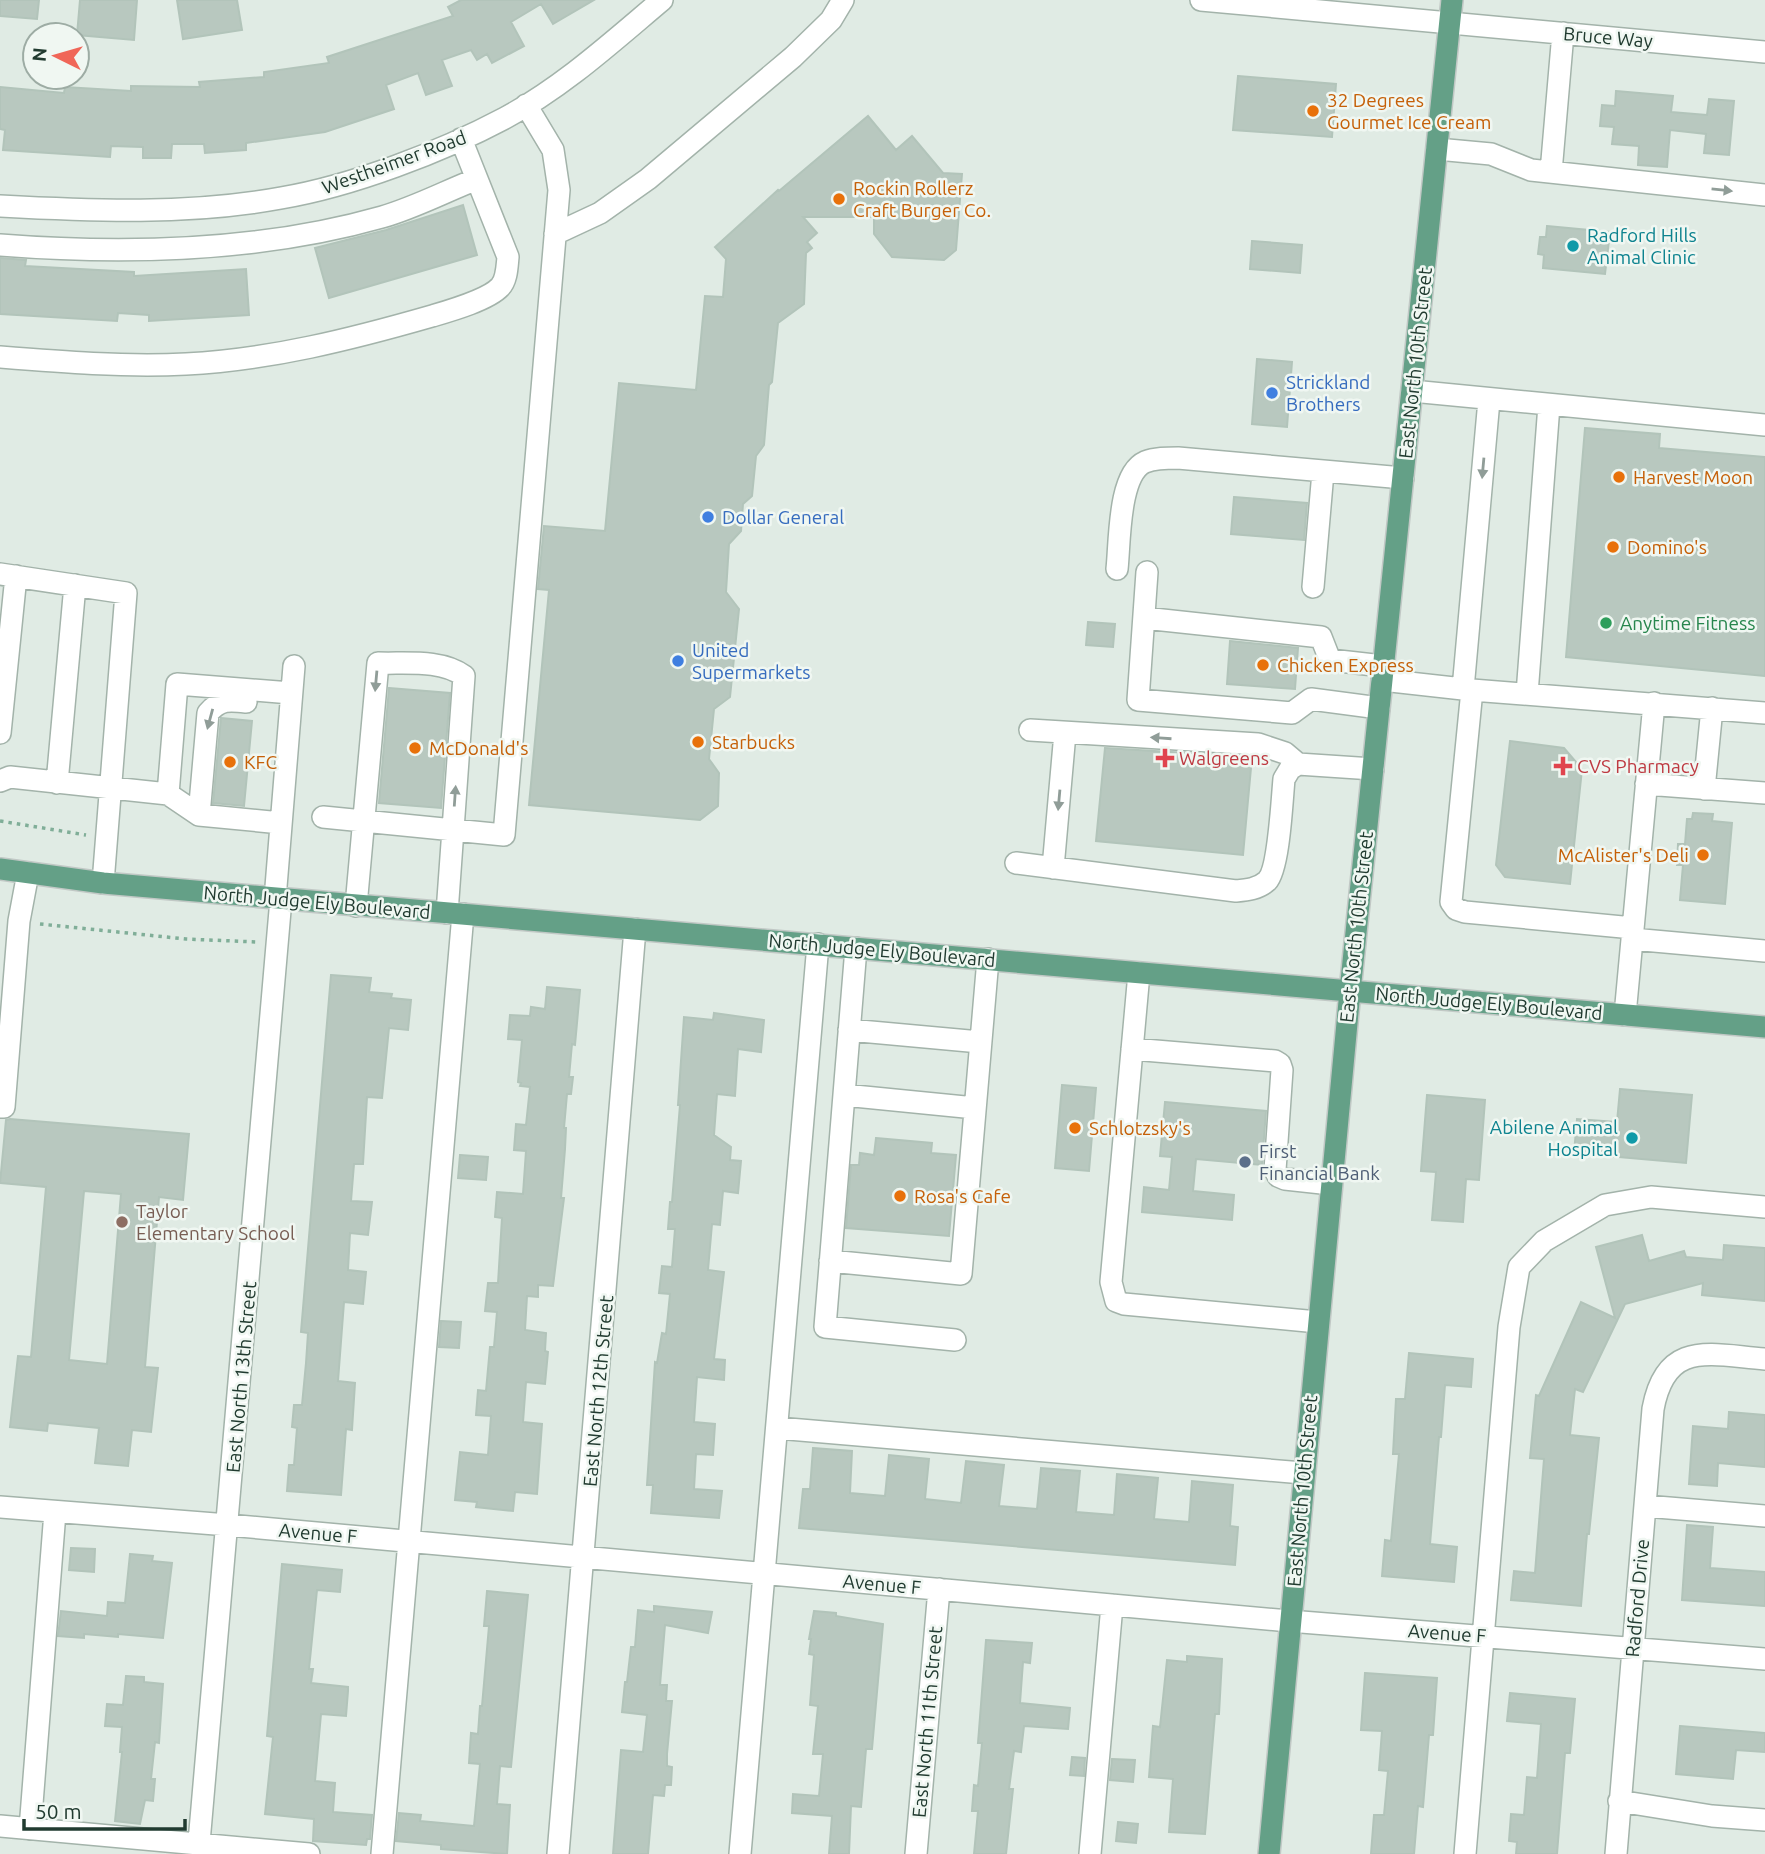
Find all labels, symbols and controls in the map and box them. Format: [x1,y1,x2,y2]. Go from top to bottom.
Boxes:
north arrow [21,21,91,91]
street label: Bruce Way [1562,22,1654,52]
text: N [27,46,51,63]
place label: 32 Degrees Gourmet Ice Cream [1327,89,1491,133]
marker: 32 Degrees Gourmet Ice Cream [1305,103,1321,119]
street label: Westheimer Road [319,126,469,198]
place label: Rockin Rollerz Craft Burger Co. [853,177,991,221]
one-way arrow [1711,185,1733,196]
marker: Rockin Rollerz Craft Burger Co. [831,191,847,207]
place label: Radford Hills Animal Clinic [1587,224,1697,268]
marker: Radford Hills Animal Clinic [1565,238,1581,254]
street label: East North 10th Street [1394,266,1436,460]
place label: Strickland Brothers [1286,371,1370,415]
marker: Strickland Brothers [1264,385,1280,401]
one-way arrow [1477,457,1488,479]
place label: Harvest Moon [1633,466,1753,488]
marker: Harvest Moon [1611,469,1627,485]
place label: Dollar General [722,506,844,528]
marker: Dollar General [700,509,716,525]
place label: Domino's [1627,536,1707,558]
marker: Domino's [1605,539,1621,555]
place label: Anytime Fitness [1620,612,1755,634]
marker: Anytime Fitness [1598,615,1614,631]
place label: United Supermarkets [692,639,810,683]
marker: United Supermarkets [670,653,686,669]
place label: Chicken Express [1277,654,1414,676]
marker: Chicken Express [1255,657,1271,673]
one-way arrow [370,670,381,692]
one-way arrow [204,709,215,731]
place label: Starbucks [712,731,795,753]
one-way arrow [1150,732,1172,743]
marker: Starbucks [690,734,706,750]
place label: McDonald's [429,737,528,759]
marker: McDonald's [407,740,423,756]
place label: Walgreens [1179,747,1269,769]
marker: Walgreens [1157,750,1173,766]
place label: KFC [244,751,278,773]
marker: KFC [222,754,238,770]
place label: CVS Pharmacy [1577,755,1699,777]
marker: CVS Pharmacy [1555,758,1571,774]
one-way arrow [450,785,461,807]
one-way arrow [1053,790,1064,812]
street label: East North 10th Street [1335,830,1377,1024]
place label: McAlister's Deli [1558,844,1689,866]
marker: McAlister's Deli [1695,847,1711,863]
street label: North Judge Ely Boulevard [203,881,431,923]
street label: North Judge Ely Boulevard [768,929,996,971]
street label: North Judge Ely Boulevard [1375,982,1603,1024]
place label: Abilene Animal Hospital [1490,1116,1618,1160]
place label: Schlotzsky's [1089,1117,1191,1139]
marker: Schlotzsky's [1067,1120,1083,1136]
marker: Abilene Animal Hospital [1624,1130,1640,1146]
place label: First Financial Bank [1259,1140,1380,1184]
marker: First Financial Bank [1237,1154,1253,1170]
place label: Rosa's Cafe [914,1185,1011,1207]
marker: Rosa's Cafe [892,1188,908,1204]
place label: Taylor Elementary School [136,1200,295,1244]
marker: Taylor Elementary School [114,1214,130,1230]
street label: East North 13th Street [222,1280,260,1474]
street label: East North 12th Street [579,1294,617,1488]
street label: East North 10th Street [1283,1394,1321,1588]
street label: Avenue F [278,1519,358,1547]
street label: Radford Drive [1621,1538,1653,1658]
street label: Avenue F [842,1570,922,1598]
street label: Avenue F [1407,1619,1487,1647]
street label: East North 11th Street [908,1625,946,1819]
scale bar [24,1787,186,1831]
text: 50 m [35,1799,82,1823]

